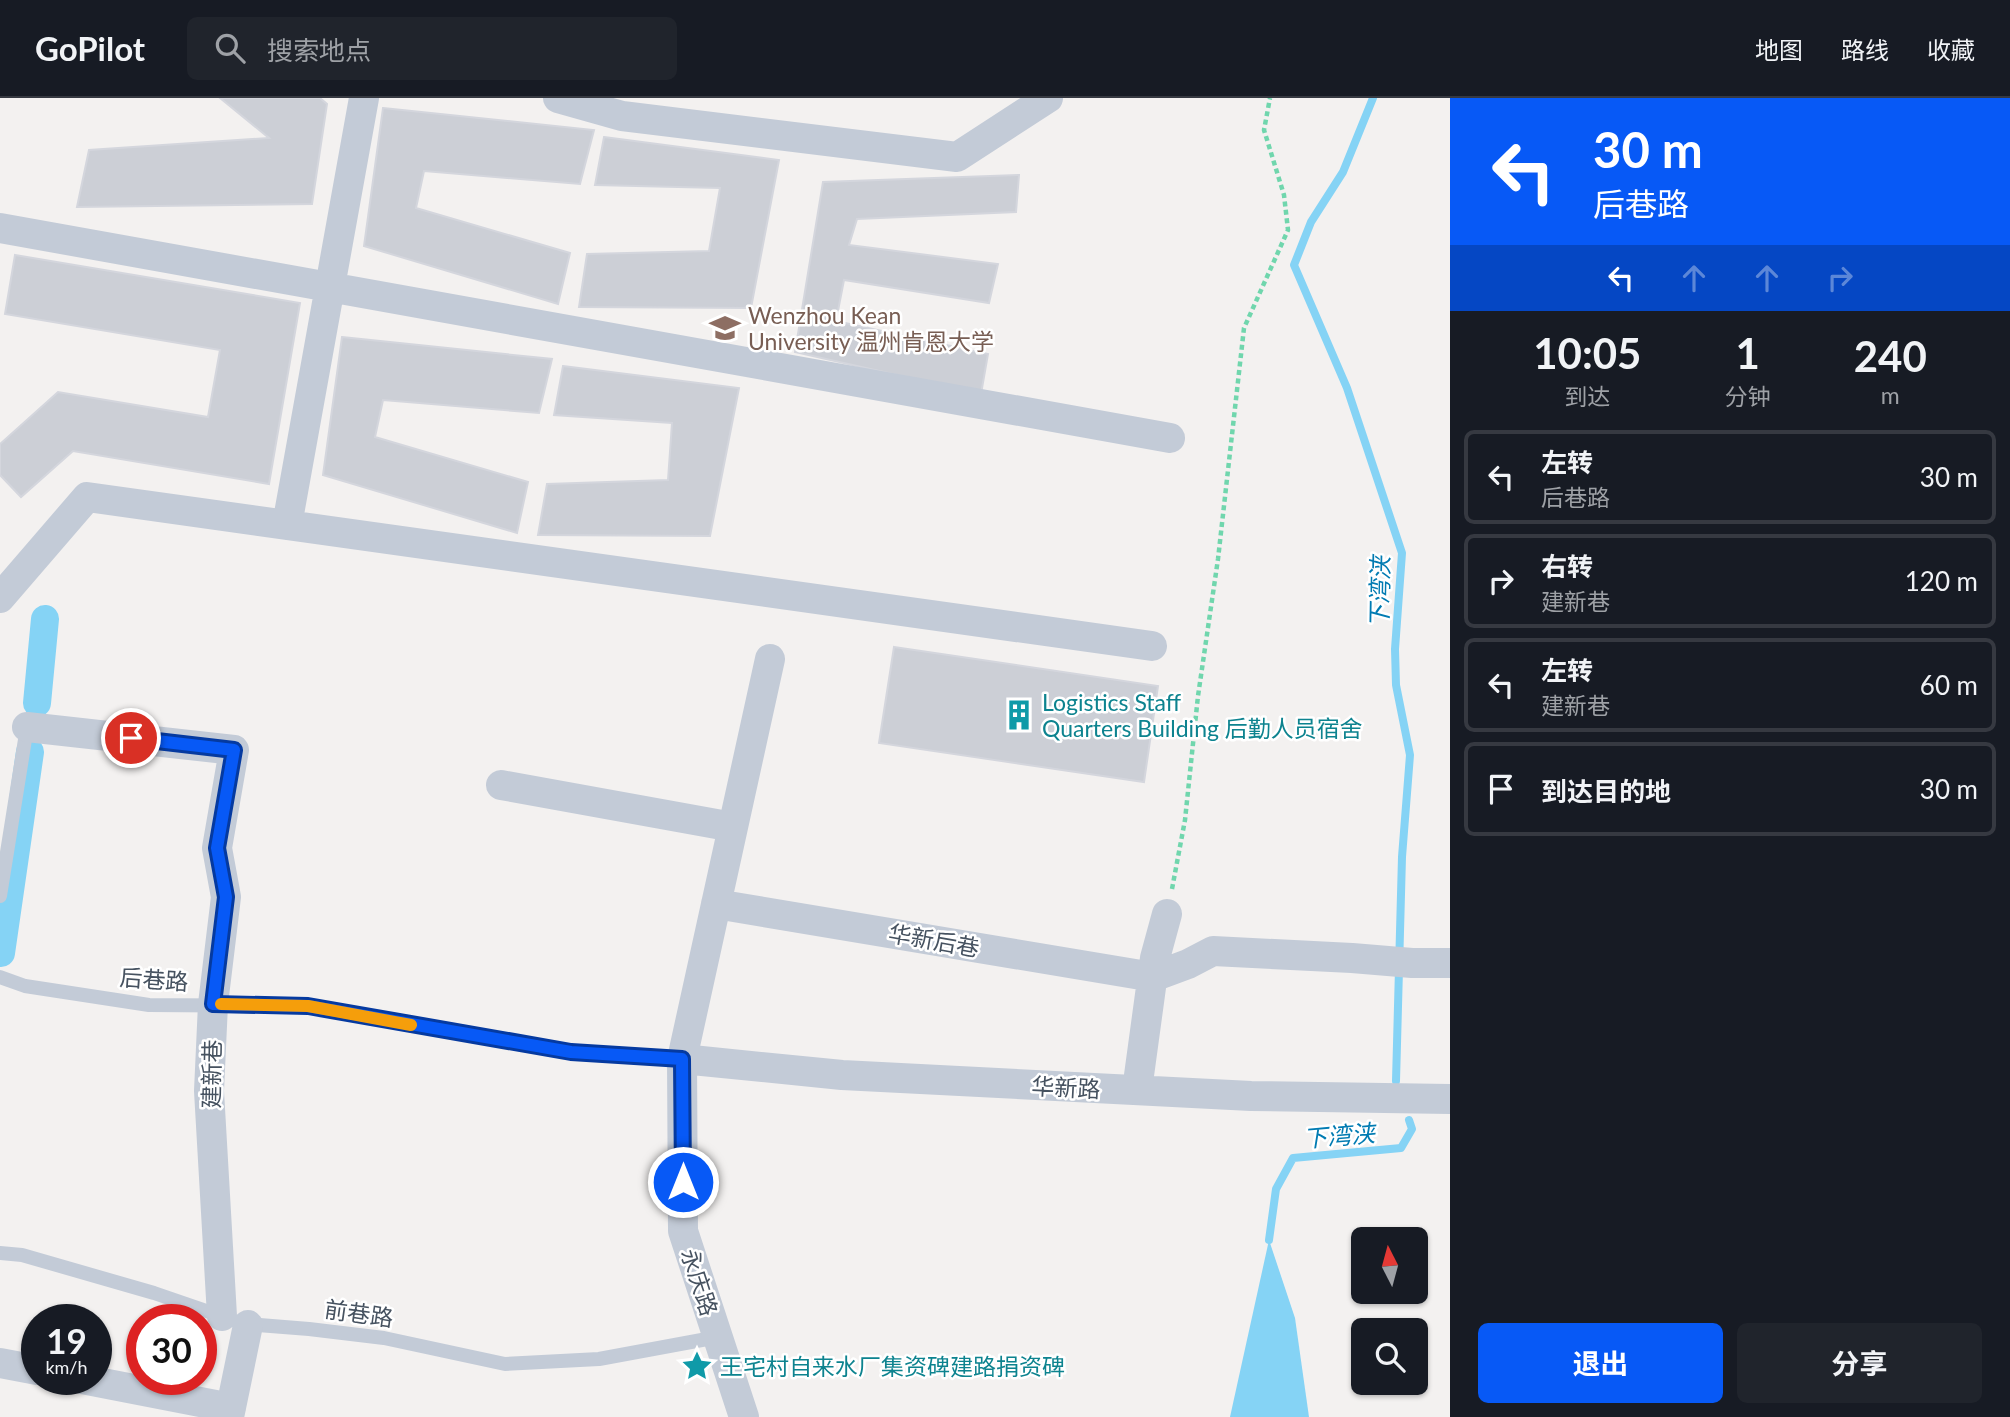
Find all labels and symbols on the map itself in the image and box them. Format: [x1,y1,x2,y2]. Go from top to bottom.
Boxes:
place label: Wenzhou Kean University 温州肯恩大学 [748,301,994,355]
school or university icon: Wenzhou Kean University 温州肯恩大学 [708,311,742,345]
water label: 下湾浃 [1364,553,1394,628]
place label: Logistics Staff Quarters Building 后勤人员宿舍 [1042,688,1363,742]
building icon: Logistics Staff Quarters Building 后勤人员宿舍 [1002,698,1036,732]
pin [101,708,161,768]
street label: 华新后巷 [886,918,982,962]
street label: 后巷路 [119,963,189,995]
street label: 建新巷 [196,1039,226,1109]
street label: 华新路 [1031,1071,1101,1103]
water label: 下湾浃 [1302,1117,1379,1153]
position arrow [646,1145,720,1219]
north arrow [1351,1227,1428,1304]
street label: 永庆路 [676,1245,724,1319]
street label: 前巷路 [323,1294,395,1332]
speed limit sign: 30 [126,1304,217,1395]
place icon: 王宅村自来水厂集资碑建路捐资碑 [680,1349,714,1383]
place label: 王宅村自来水厂集资碑建路捐资碑 [720,1352,1065,1380]

